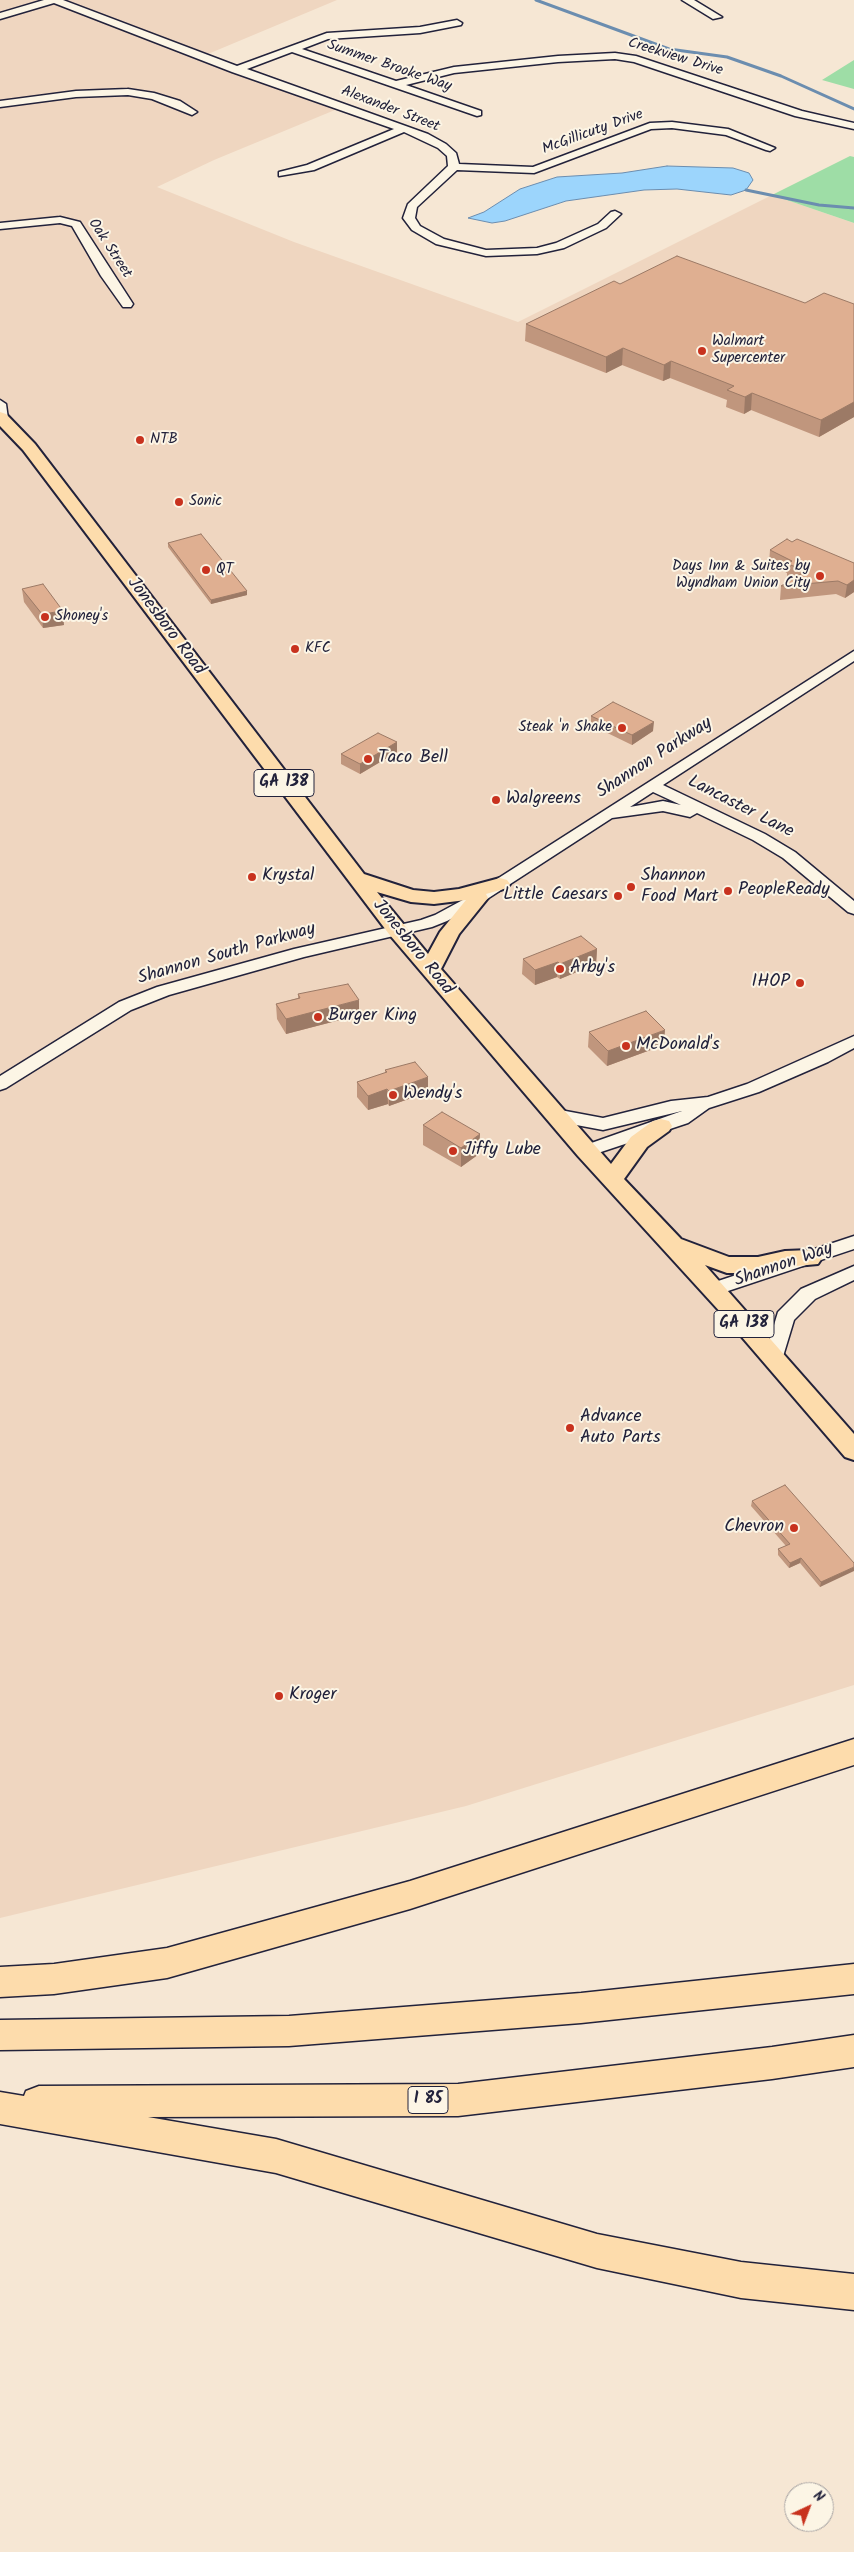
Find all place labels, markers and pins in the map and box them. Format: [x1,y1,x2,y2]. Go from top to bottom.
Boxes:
place label: Walmart Supercenter [712,333,785,368]
marker: Walmart Supercenter [696,345,708,357]
place label: NTB [150,431,178,449]
marker: NTB [134,434,146,446]
place label: Sonic [189,493,222,511]
marker: Sonic [173,496,185,508]
place label: Days Inn & Suites by Wyndham Union City [672,558,810,593]
place label: QT [216,561,234,579]
marker: QT [200,564,212,576]
marker: Days Inn & Suites by Wyndham Union City [814,570,826,582]
place label: Shoney's [55,608,108,626]
marker: Shoney's [39,611,51,623]
place label: KFC [305,640,331,658]
marker: KFC [289,643,301,655]
place label: Steak 'n Shake [518,719,612,737]
marker: Steak 'n Shake [616,722,628,734]
place label: Taco Bell [378,748,448,770]
marker: Taco Bell [362,753,374,765]
place label: Walgreens [506,789,581,811]
marker: Walgreens [490,794,502,806]
place label: Krystal [262,866,315,888]
place label: Shannon Food Mart [641,866,718,909]
marker: Krystal [246,871,258,883]
place label: PeopleReady [738,880,830,902]
marker: Shannon Food Mart [625,881,637,893]
place label: Little Caesars [503,885,608,907]
marker: PeopleReady [722,885,734,897]
marker: Little Caesars [612,890,624,902]
place label: Arby's [570,958,615,980]
marker: Arby's [554,963,566,975]
place label: IHOP [752,972,790,994]
marker: IHOP [794,977,806,989]
place label: Burger King [328,1006,417,1028]
marker: Burger King [312,1011,324,1023]
place label: McDonald's [636,1035,720,1057]
marker: McDonald's [620,1040,632,1052]
place label: Wendy's [403,1084,462,1106]
marker: Wendy's [387,1089,399,1101]
place label: Jiffy Lube [463,1140,541,1162]
marker: Jiffy Lube [447,1145,459,1157]
place label: Advance Auto Parts [580,1407,661,1450]
marker: Advance Auto Parts [564,1422,576,1434]
place label: Chevron [724,1517,784,1539]
marker: Chevron [788,1522,800,1534]
place label: Kroger [289,1685,336,1707]
marker: Kroger [273,1690,285,1702]

